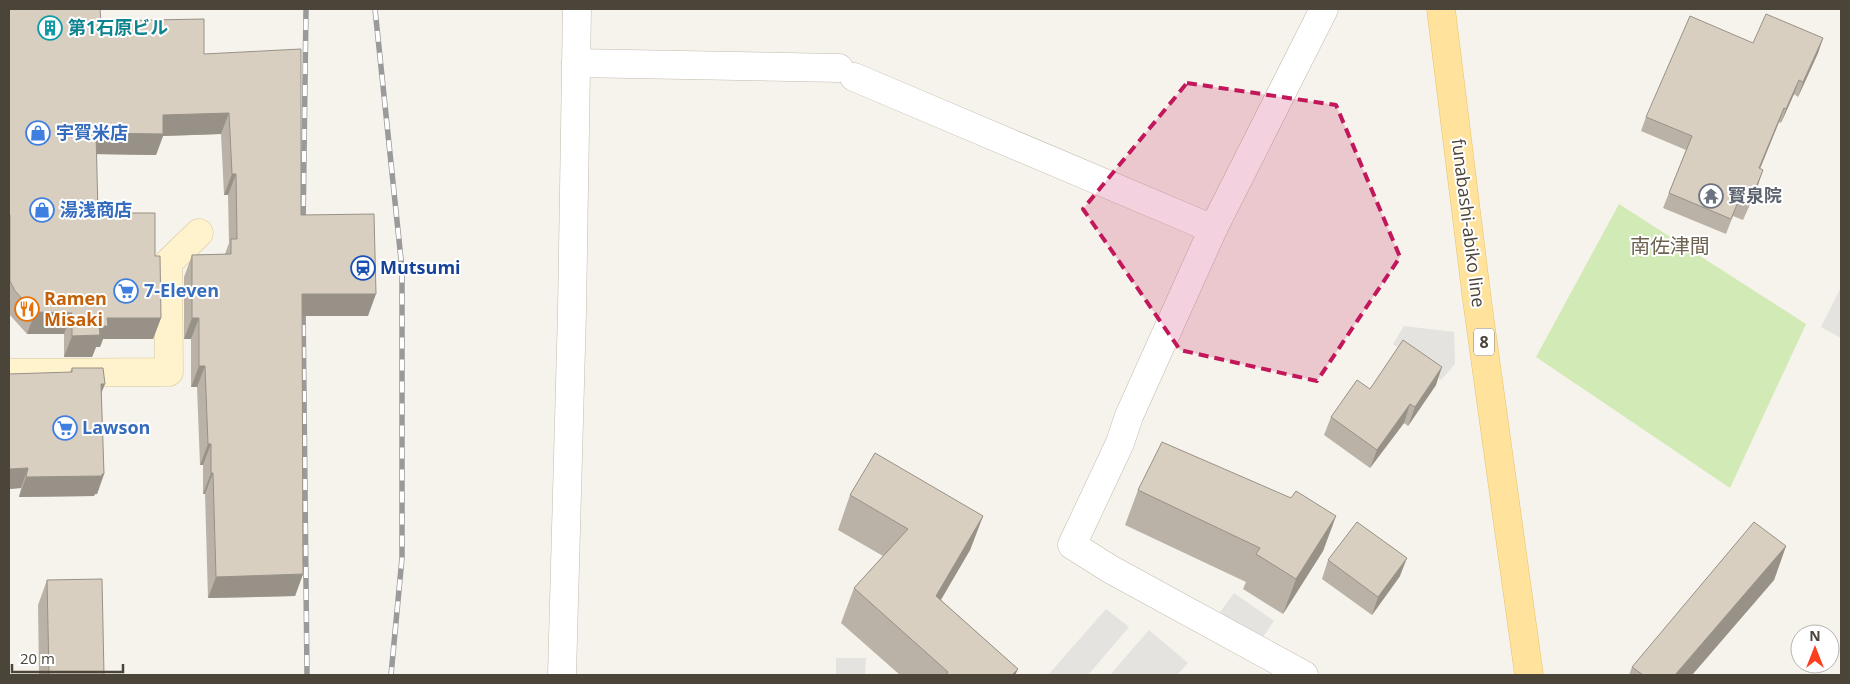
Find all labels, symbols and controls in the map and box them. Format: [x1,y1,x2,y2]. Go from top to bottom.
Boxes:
building icon: 第1石原ビル [37,15,63,41]
place label: 第1石原ビル [68,15,168,39]
shop icon: 宇賀米店 [25,120,51,146]
place label: 宇賀米店 [56,120,128,144]
street label: funabashi-abiko line [1447,137,1491,309]
temple icon: 寳泉院 [1698,183,1724,209]
place label: 寳泉院 [1728,183,1782,207]
shop icon: 湯浅商店 [29,197,55,223]
place label: 湯浅商店 [60,197,132,221]
district label: 南佐津間 [1630,232,1710,259]
station icon: Mutsumi [350,255,376,281]
place label: Mutsumi [380,255,461,279]
supermarket icon: 7-Eleven [113,278,139,304]
place label: 7-Eleven [144,278,219,302]
place label: Ramen Misaki [44,286,107,331]
restaurant icon: Ramen Misaki [14,296,40,322]
road number: 8 [1474,328,1494,356]
supermarket icon: Lawson [52,415,78,441]
place label: Lawson [82,415,150,439]
north arrow [1790,624,1840,674]
text: N [1809,626,1821,645]
scale bar [12,642,124,674]
text: 20 m [20,648,55,668]

